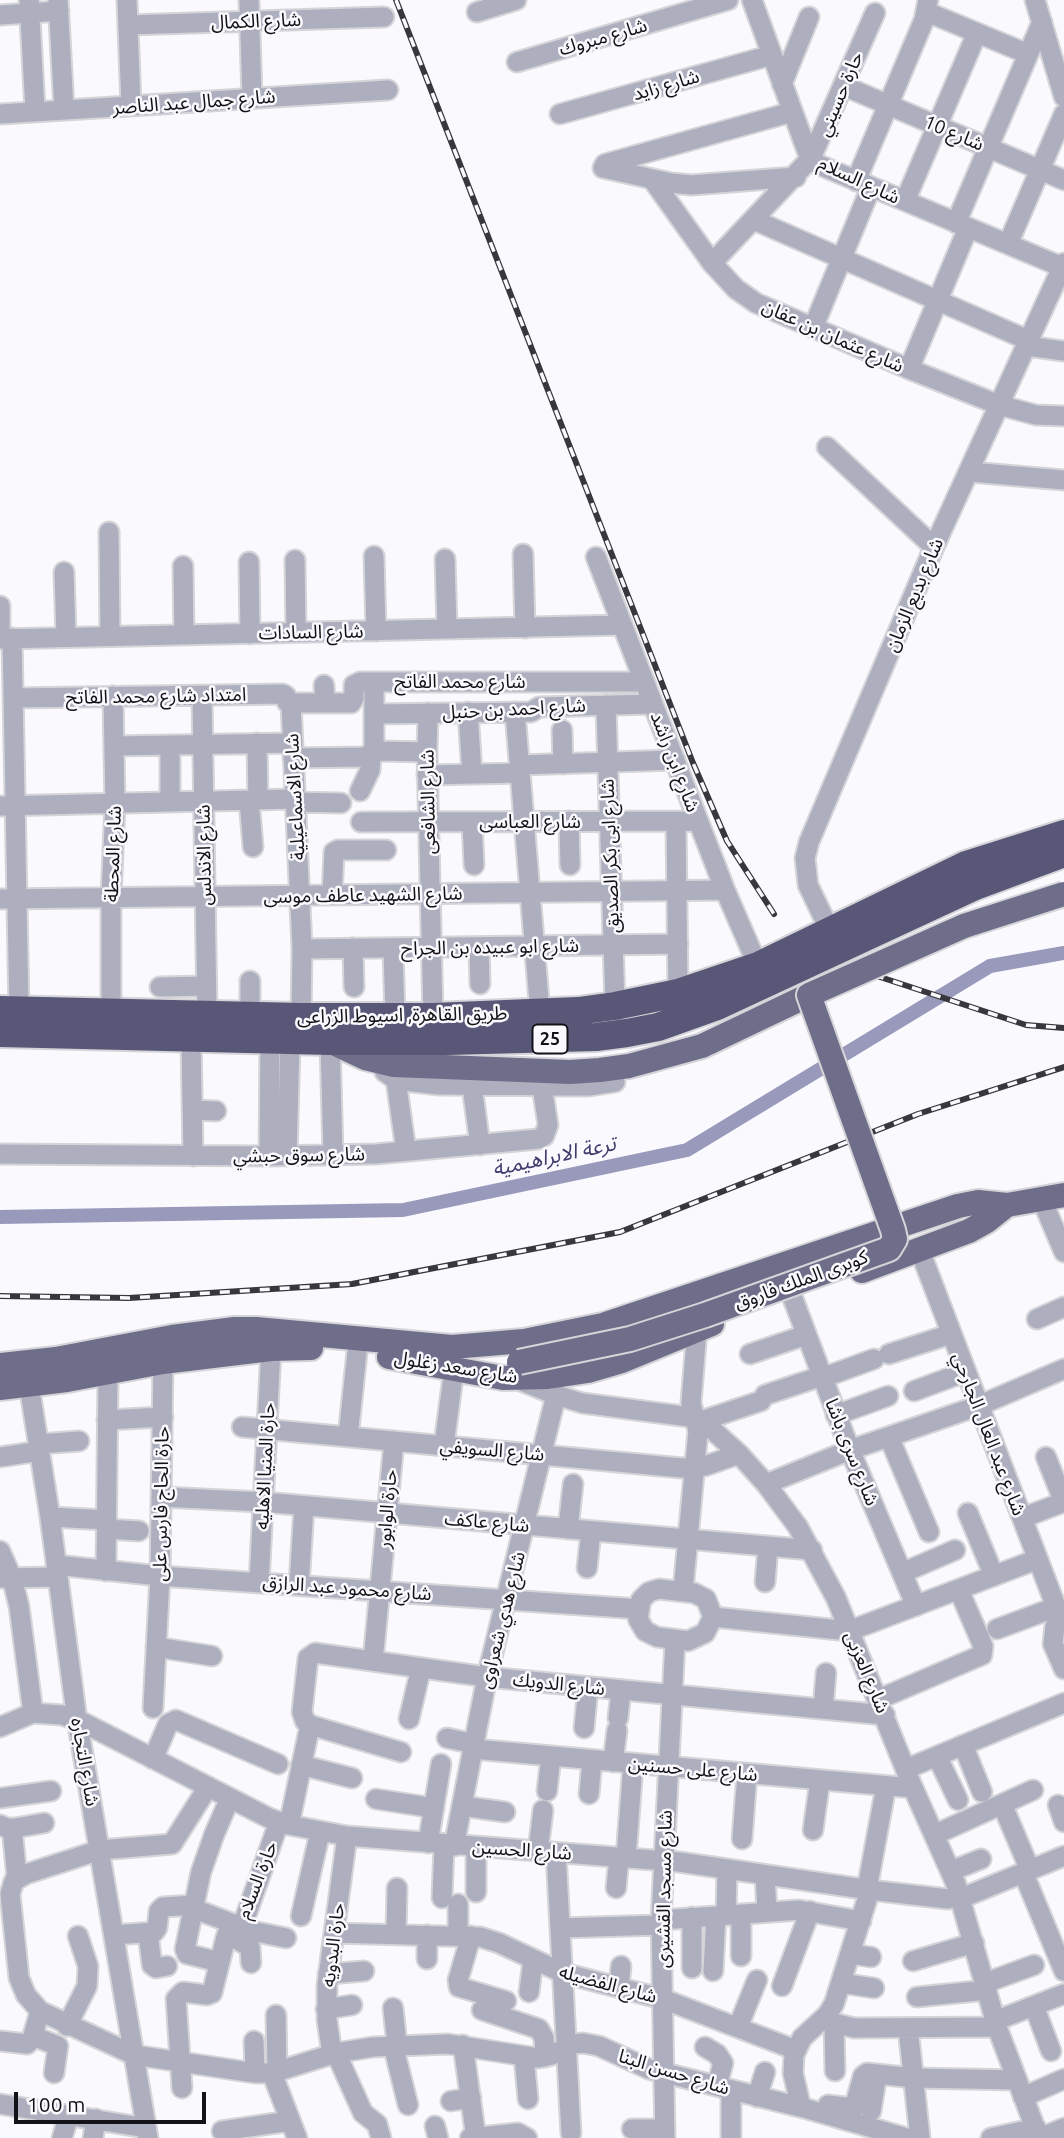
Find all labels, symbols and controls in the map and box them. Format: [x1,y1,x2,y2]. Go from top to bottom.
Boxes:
street label: شارع الكمال [211,8,301,34]
street label: شارع مبروك [556,14,650,60]
street label: حارة حسيني [812,48,868,140]
street label: شارع زايد [630,65,702,105]
street label: شارع جمال عبد الناصر [112,85,276,119]
street label: شارع 10 [921,110,987,156]
street label: شارع السلام [814,151,904,209]
street label: شارع عثمان بن عفان [759,295,907,377]
street label: شارع بديع الزمان [880,535,948,655]
street label: شارع السادات [258,620,364,644]
street label: شارع محمد الفاتح [394,671,526,693]
street label: امتداد شارع محمد الفاتح [65,683,247,709]
street label: شارع احمد بن حنبل [442,694,586,724]
street label: شارع ابن راشد [645,709,705,815]
street label: شارع الاسماعيلية [280,733,310,861]
street label: شارع الشافعى [416,749,440,855]
street label: شارع ابى بكر الصديق [596,778,624,934]
street label: شارع الاندلس [192,804,216,906]
street label: شارع المحطة [100,805,126,903]
street label: شارع العباسى [479,811,581,833]
street label: شارع الشهيد عاطف موسى [263,882,463,908]
street label: شارع ابو عبيده بن الجراح [401,934,579,960]
street label: طريق القاهرة, اسيوط الزراعى [297,1002,507,1028]
road number: 25 [532,1024,568,1054]
water label: ترعة الابراهيمية [490,1131,618,1181]
street label: شارع سوق حبشي [233,1142,365,1168]
street label: كوبرى الملك فاروق [731,1245,871,1315]
street label: شارع سعد زغلول [393,1346,519,1388]
street label: شارع عبد العال الجارحي [947,1349,1031,1519]
street label: شارع سرى باشا [820,1395,884,1509]
street label: حارة المنيا الاهليه [250,1402,280,1530]
street label: حارة الحاج فارس على [148,1426,174,1582]
street label: شارع السويفي [439,1434,545,1466]
street label: حارة الوابور [372,1469,402,1549]
street label: شارع عاكف [444,1507,530,1537]
street label: شارع هدي شعراوى [474,1549,530,1691]
street label: شارع محمود عبد الرازق [262,1571,432,1605]
street label: شارع العزبى [840,1628,894,1716]
street label: شارع الدويك [512,1668,606,1700]
street label: شارع التجاره [66,1716,104,1808]
street label: شارع على حسنين [627,1752,759,1786]
street label: شارع مسجد القشيرى [651,1810,677,1968]
street label: شارع الحسين [471,1835,573,1865]
street label: حارة السلام [232,1838,282,1922]
street label: حارة البدويه [317,1902,349,1988]
street label: شارع الفضيله [557,1960,659,2008]
street label: شارع حسن البنا [616,2044,732,2100]
scale bar [18,2078,210,2122]
text: 100 m [27,2092,85,2116]

